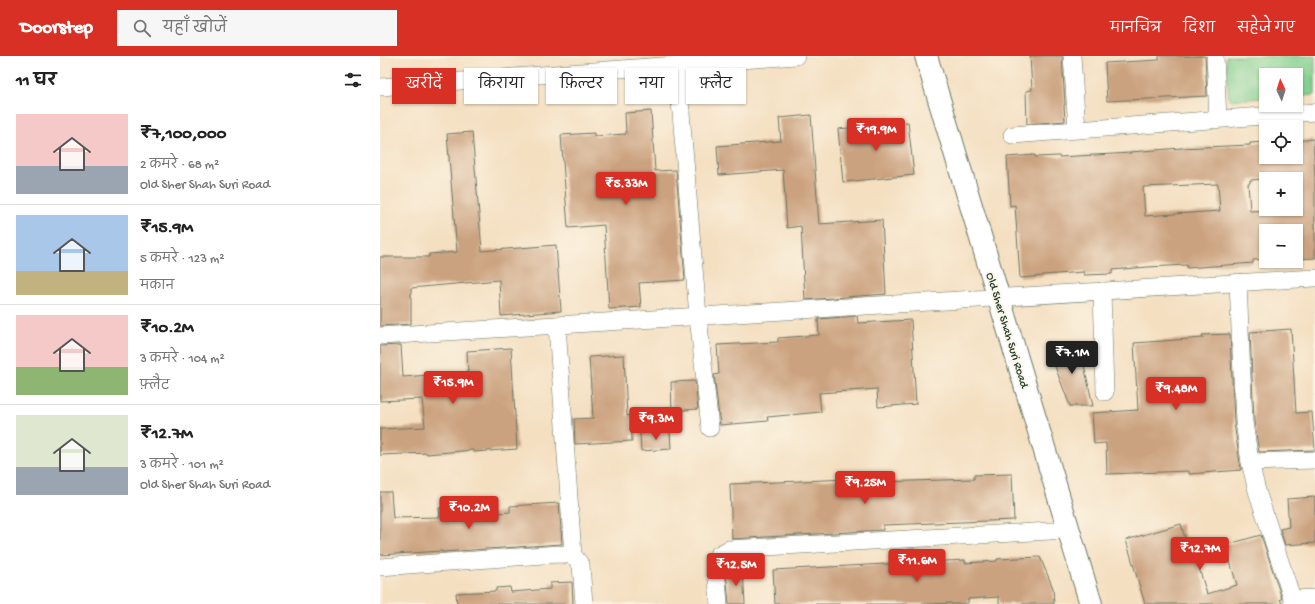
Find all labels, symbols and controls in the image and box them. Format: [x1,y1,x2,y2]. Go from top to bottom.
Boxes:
search box [117,10,397,46]
text: Doorstep [20,17,93,40]
icon: search [131,17,153,39]
text: यहाँ खोजें [163,20,227,38]
text: मानचित्र [1110,21,1161,38]
text: दिशा [1183,21,1215,38]
text: सहेजे गए [1237,21,1295,38]
chip: खरीदें [392,68,456,104]
chip: किराया [464,68,538,104]
chip: फ़िल्टर [546,68,617,104]
chip: नया [625,68,678,104]
chip: फ़्लैट [686,68,746,104]
north arrow [1259,68,1303,112]
map controls [1259,68,1303,268]
icon: filters [342,69,364,91]
text: 11 घर [16,72,56,92]
pin: ₹19.9M [843,118,909,152]
button: locate [1259,120,1303,164]
text: ₹19.9M [856,123,896,138]
text: ₹7,100,000 [140,125,226,145]
icon: home [48,130,96,178]
text: 2 कमरे · 68 m² [140,158,219,173]
pin: ₹5.33M [593,172,659,206]
button: + [1259,172,1303,216]
text: ₹5.33M [605,177,647,192]
text: Old Sher Shah Suri Road [140,178,270,193]
text: ₹15.9M [140,219,193,239]
button: − [1259,224,1303,268]
icon: home [48,231,96,279]
text: 5 कमरे · 123 m² [140,252,224,267]
street label: Old Sher Shah Suri Road [982,271,1031,391]
text: मकान [140,279,174,294]
text: ₹10.2M [140,319,194,339]
icon: home [48,331,96,379]
pin: ₹7.1M [1044,341,1100,375]
text: ₹7.1M [1055,346,1089,361]
text: 3 कमरे · 104 m² [140,352,225,367]
pin: ₹15.9M [420,371,486,405]
text: ₹15.9M [433,376,473,391]
pin: ₹9.48M [1143,377,1209,411]
text: फ़्लैट [140,379,170,394]
text: ₹9.48M [1155,382,1197,397]
pin: ₹9.3M [628,407,684,441]
text: ₹9.3M [638,412,674,427]
text: ₹12.7M [140,425,193,445]
icon: home [48,431,96,479]
text: 3 कमरे · 101 m² [140,458,224,473]
pin: ₹9.25M [832,471,898,505]
text: ₹9.25M [844,476,886,491]
text: Old Sher Shah Suri Road [140,478,270,493]
pin: ₹10.2M [436,496,502,530]
text: ₹10.2M [448,501,490,516]
pin: ₹12.7M [1167,537,1233,571]
text: ₹12.7M [1180,542,1220,557]
pin: ₹11.6M [884,549,950,583]
pin: ₹12.5M [703,553,769,587]
text: ₹11.6M [897,554,937,569]
text: ₹12.5M [716,558,756,573]

